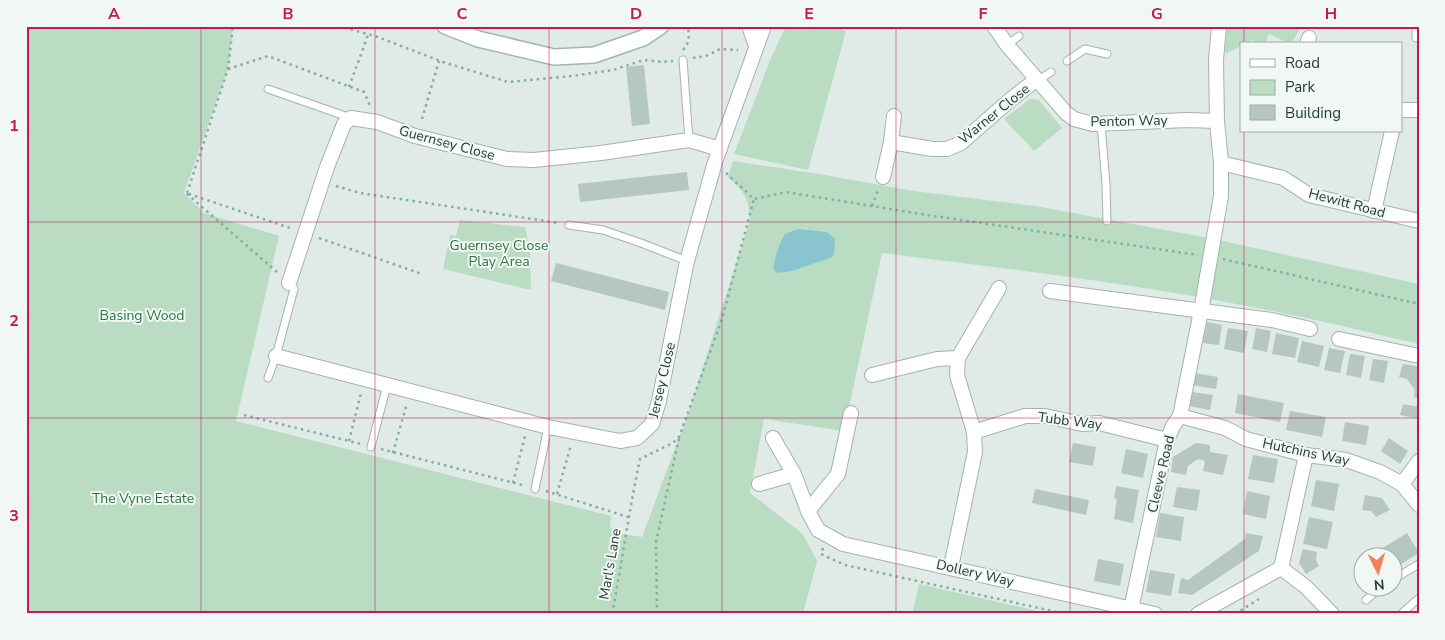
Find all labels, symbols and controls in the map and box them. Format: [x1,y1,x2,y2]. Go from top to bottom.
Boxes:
text: A [108,3,120,25]
text: B [282,3,294,25]
text: C [457,3,468,25]
text: D [630,3,642,25]
text: E [804,3,814,25]
text: F [979,3,988,25]
text: G [1151,3,1163,25]
text: H [1325,3,1337,25]
legend [1240,42,1402,132]
text: Road [1285,53,1320,73]
text: Park [1285,77,1315,97]
street label: Warner Close [954,79,1034,149]
text: Building [1285,103,1341,123]
street label: Penton Way [1090,111,1169,131]
text: 1 [9,115,19,137]
street label: Guernsey Close [397,121,497,165]
street label: Hewitt Road [1306,184,1388,222]
park label: Guernsey Close Play Area [450,236,548,271]
park label: Basing Wood [100,306,184,325]
text: 2 [9,310,19,332]
street label: Jersey Close [644,340,680,421]
street label: Tubb Way [1037,408,1104,434]
street label: Cleeve Road [1143,433,1179,515]
street label: Hutchins Way [1261,434,1352,471]
park label: The Vyne Estate [92,489,194,508]
text: 3 [9,505,19,527]
street label: Marl's Lane [594,527,626,601]
north arrow [1352,548,1402,598]
street label: Dollery Way [934,555,1017,591]
text: N [1373,575,1385,594]

